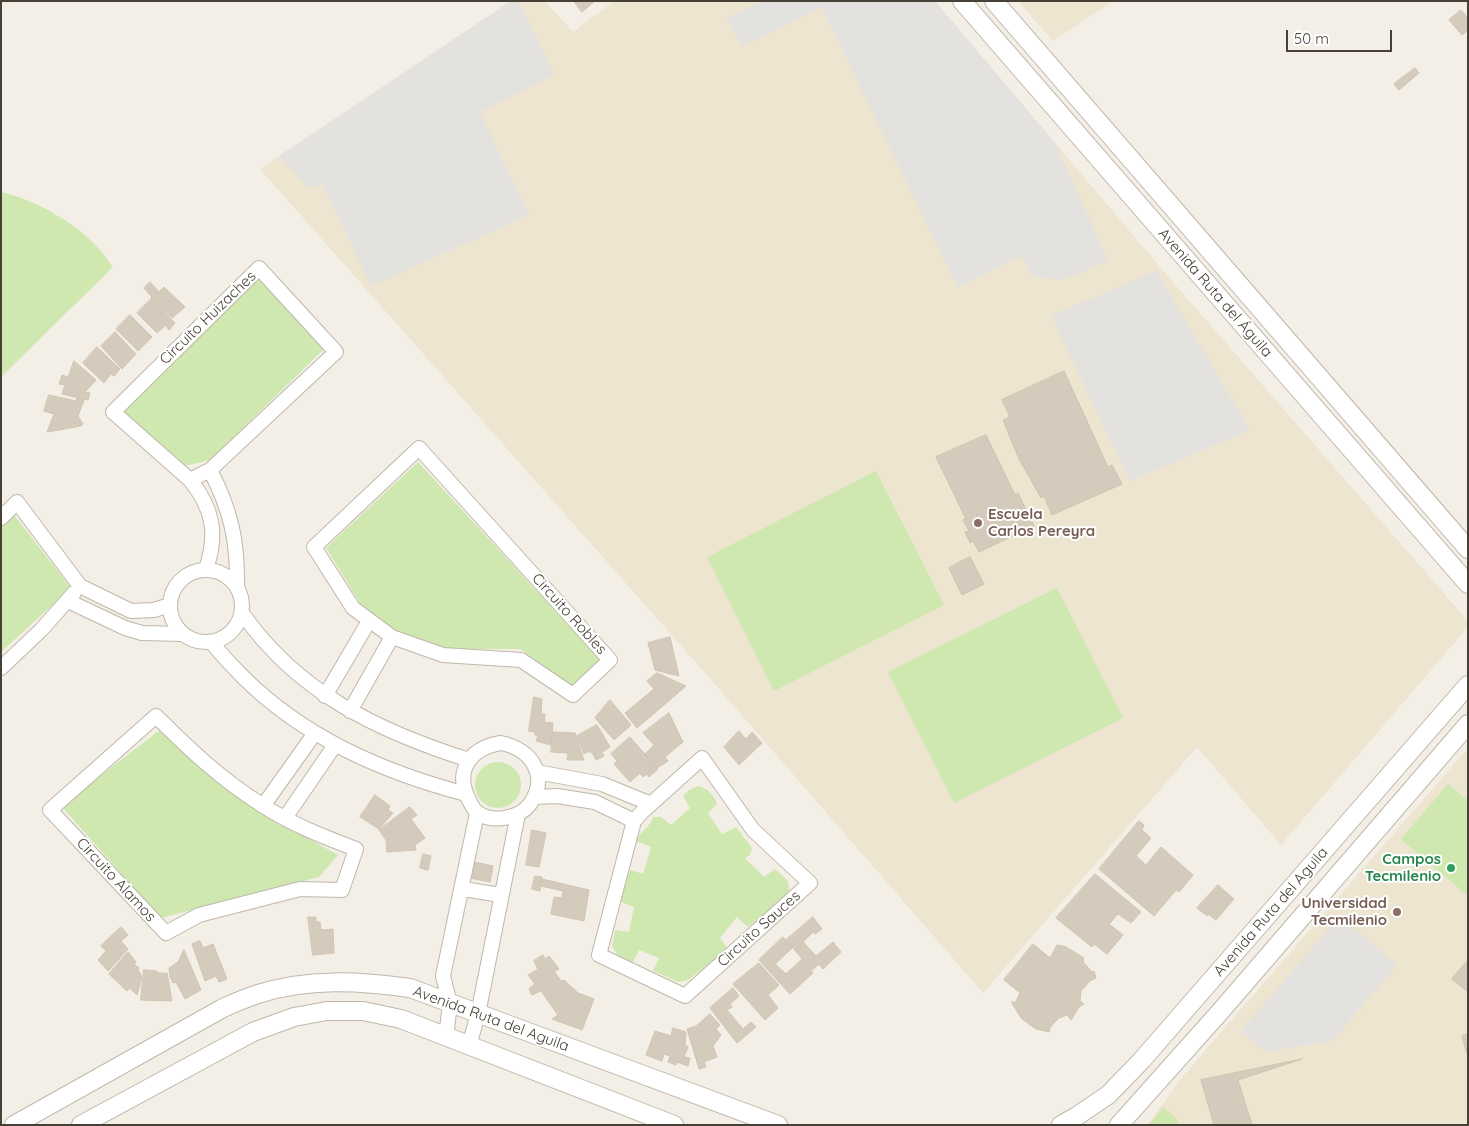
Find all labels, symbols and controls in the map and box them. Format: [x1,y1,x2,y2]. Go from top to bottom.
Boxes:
scale bar [1289,20,1395,52]
text: 50 m [1294,29,1329,48]
street label: Avenida Ruta del Águila [1154,225,1276,361]
street label: Circuito Huizaches [156,268,260,368]
place label: Escuela Carlos Pereyra [988,505,1095,540]
marker: Escuela Carlos Pereyra [972,517,984,529]
street label: Circuito Robles [528,570,610,658]
street label: Circuito Alamos [73,834,159,926]
street label: Avenida Ruta del Aguila [1210,844,1332,980]
place label: Campos Tecmilenio [1365,850,1441,885]
marker: Campos Tecmilenio [1445,862,1457,874]
street label: Circuito Sauces [714,887,804,971]
place label: Universidad Tecmilenio [1301,894,1387,929]
marker: Universidad Tecmilenio [1391,906,1403,918]
street label: Avenida Ruta del Aguila [410,982,572,1056]

